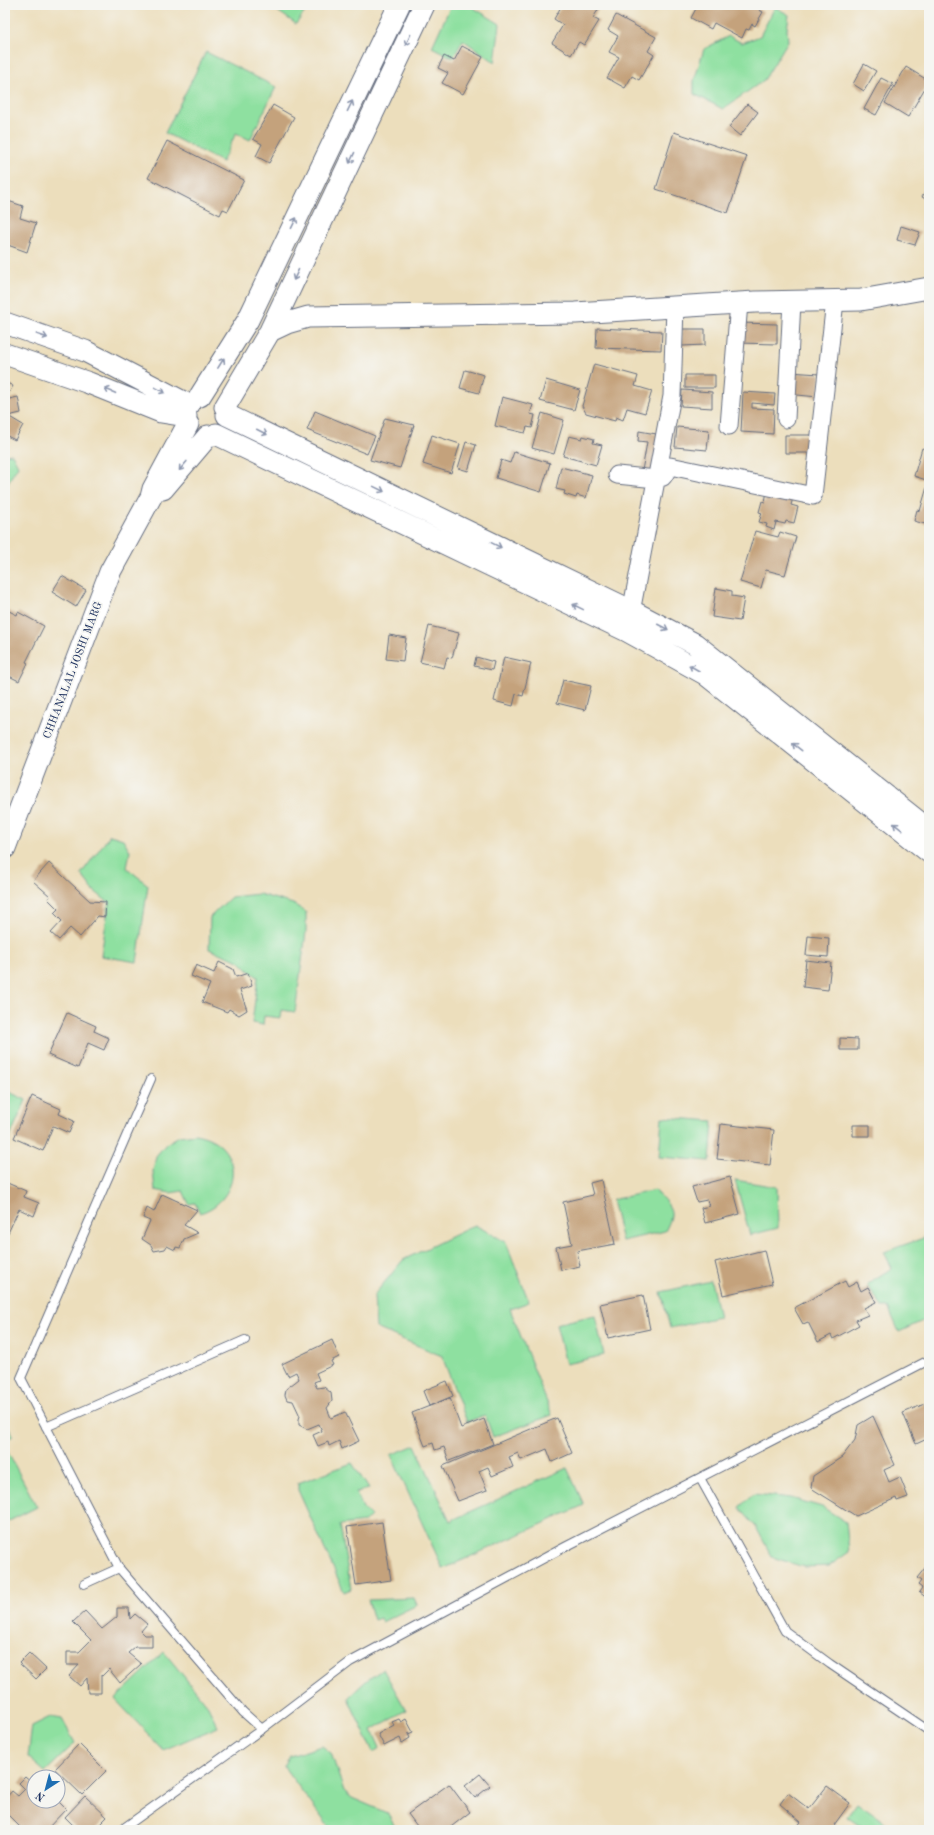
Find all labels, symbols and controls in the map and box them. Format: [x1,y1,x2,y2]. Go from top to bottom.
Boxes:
one-way arrow [404,34,411,46]
one-way arrow [347,100,354,112]
one-way arrow [348,151,355,163]
one-way arrow [291,218,298,230]
one-way arrow [292,269,299,281]
one-way arrow [35,333,48,340]
one-way arrow [217,357,225,369]
one-way arrow [104,387,116,394]
one-way arrow [154,387,166,394]
one-way arrow [256,429,268,436]
one-way arrow [179,460,188,471]
one-way arrow [372,486,384,493]
one-way arrow [489,542,501,550]
street label: CHHANALAL JOSHI MARG [42,600,105,741]
one-way arrow [573,603,585,610]
one-way arrow [657,624,669,632]
one-way arrow [688,663,700,671]
one-way arrow [791,742,802,751]
one-way arrow [893,823,904,832]
north arrow [26,1769,66,1809]
text: N [34,1789,48,1803]

